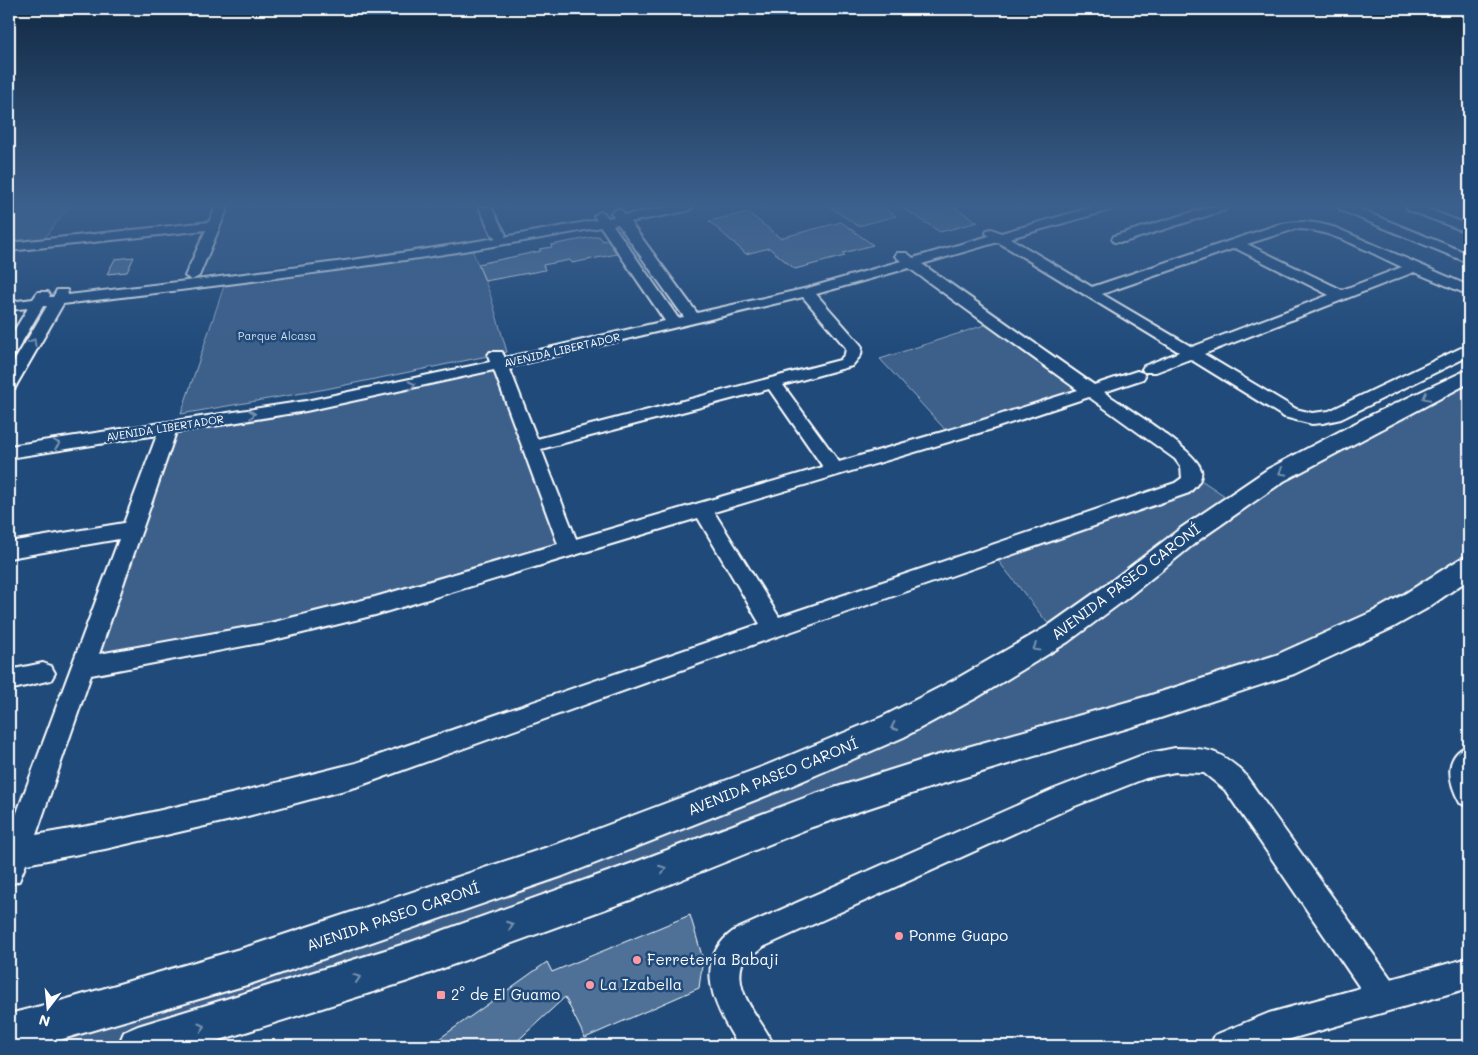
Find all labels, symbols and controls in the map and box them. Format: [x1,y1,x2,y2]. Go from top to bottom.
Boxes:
park label: Parque Alcasa [238,328,316,343]
street label: AVENIDA LIBERTADOR [502,329,621,370]
one-way arrow [27,338,37,347]
one-way arrow [407,380,416,391]
one-way arrow [1422,391,1431,401]
one-way arrow [248,409,256,420]
street label: AVENIDA LIBERTADOR [105,411,225,444]
one-way arrow [53,440,61,450]
one-way arrow [1278,466,1287,476]
street label: AVENIDA PASEO CARONÍ [1047,518,1204,644]
one-way arrow [1032,641,1041,651]
one-way arrow [890,720,899,731]
street label: AVENIDA PASEO CARONÍ [685,733,861,819]
one-way arrow [658,865,667,875]
street label: AVENIDA PASEO CARONÍ [303,877,482,955]
one-way arrow [506,921,514,931]
place label: Ponme Guapo [909,925,1008,945]
marker: Ponme Guapo [893,930,905,942]
place label: Ferretería Babaji [647,949,778,969]
marker: Ferretería Babaji [631,954,643,966]
one-way arrow [352,974,360,984]
place label: La Izabella [600,974,682,994]
marker: La Izabella [584,979,596,991]
north arrow [22,982,72,1032]
place label: 2° de El Guamo [451,984,560,1004]
marker: 2° de El Guamo [435,989,447,1001]
text: N [37,1010,52,1032]
one-way arrow [197,1022,205,1032]

